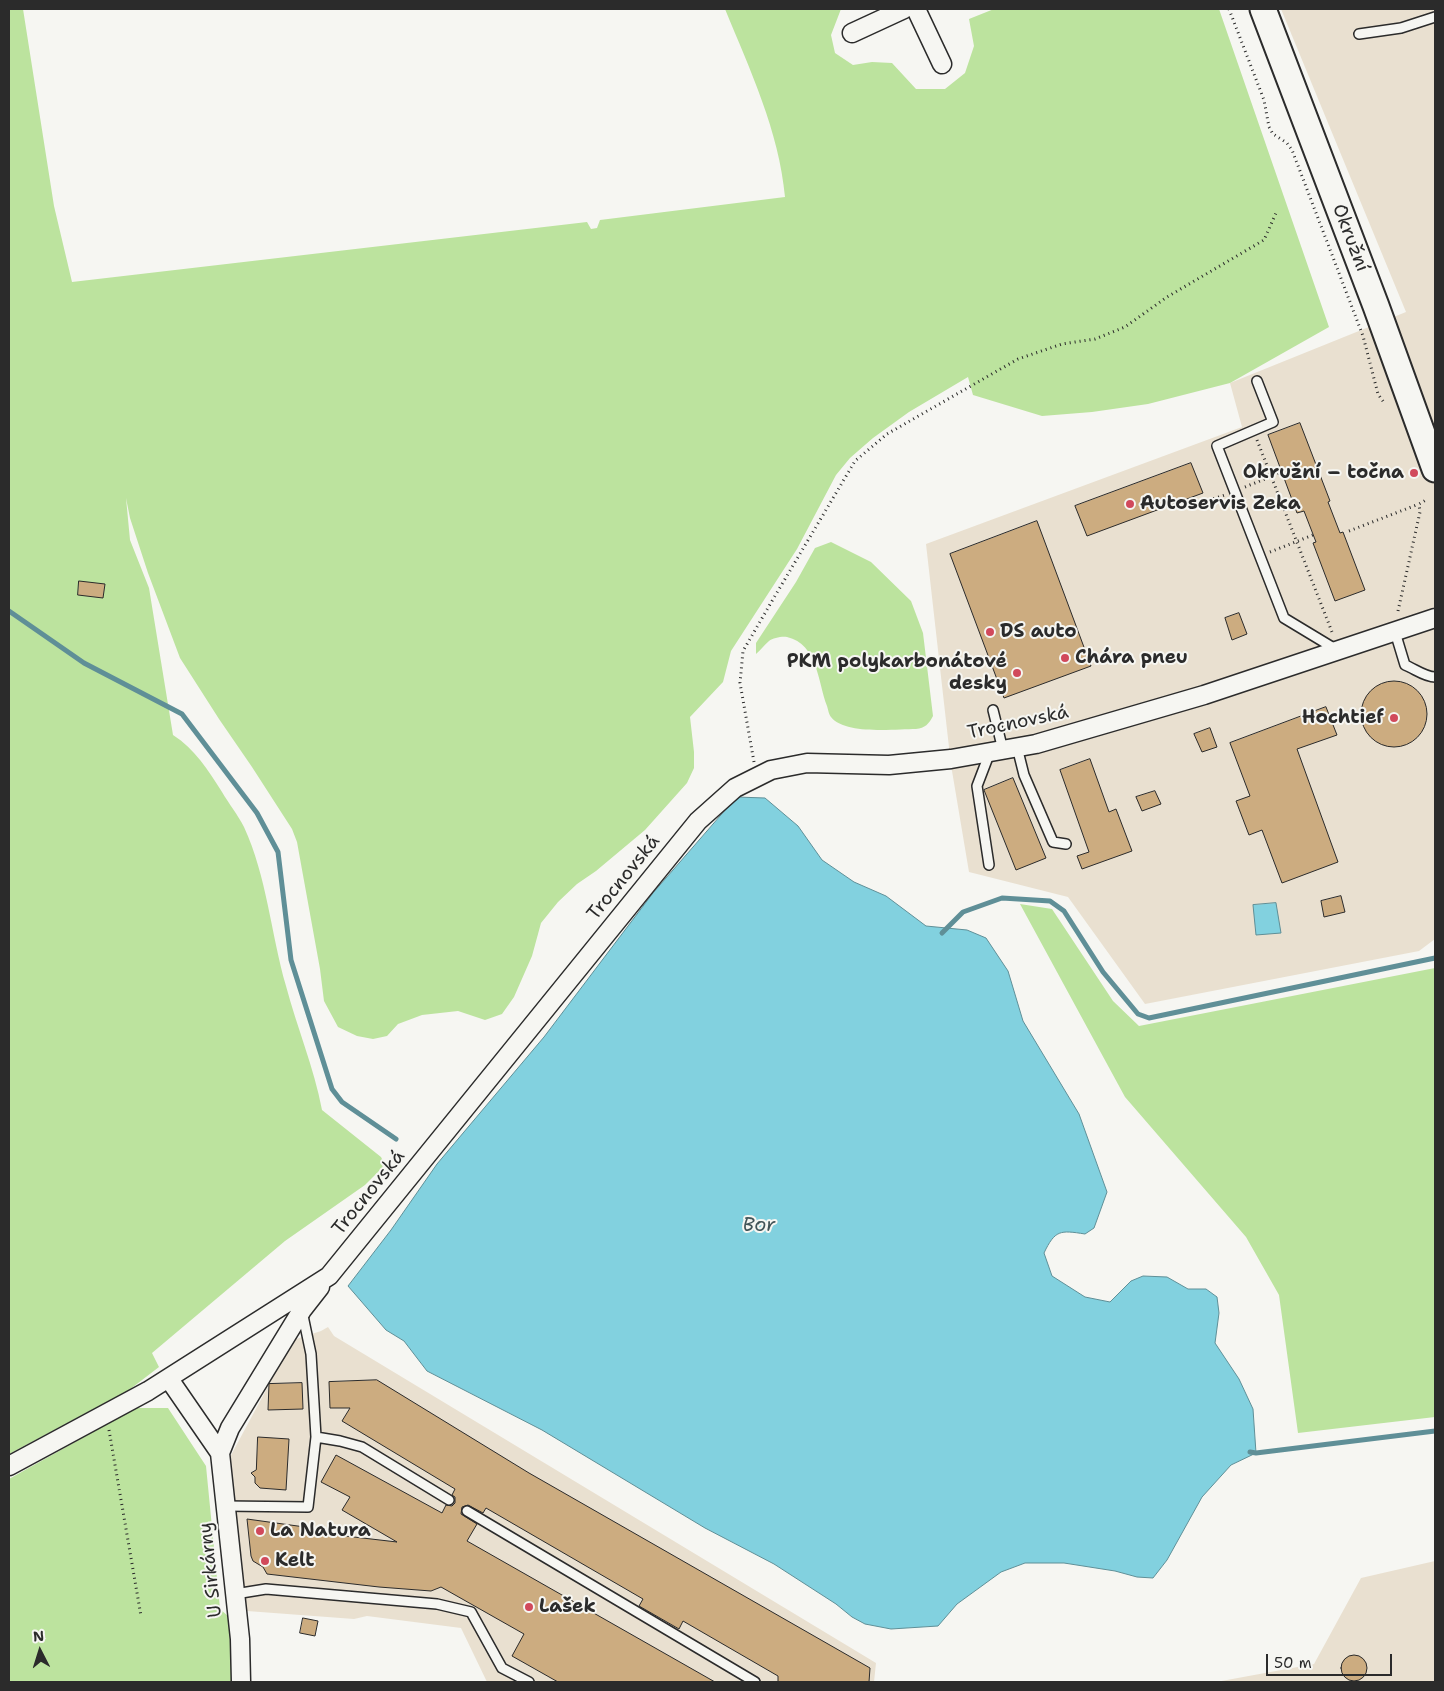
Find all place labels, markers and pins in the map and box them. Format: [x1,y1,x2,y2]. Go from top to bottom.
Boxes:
place label: Okružní – točna [1243,462,1404,484]
marker: Okružní – točna [1408,467,1420,479]
place label: Autoservis Zeka [1140,493,1301,515]
marker: Autoservis Zeka [1124,498,1136,510]
place label: DS auto [1000,621,1077,643]
marker: DS auto [984,626,996,638]
place label: Chára pneu [1075,647,1188,669]
place label: PKM polykarbonátové desky [787,651,1007,695]
marker: Chára pneu [1059,652,1071,664]
marker: PKM polykarbonátové desky [1011,667,1023,679]
place label: Hochtief [1302,707,1384,729]
marker: Hochtief [1388,712,1400,724]
place label: La Natura [270,1520,371,1542]
marker: La Natura [254,1525,266,1537]
place label: Kelt [275,1550,315,1572]
marker: Kelt [259,1555,271,1567]
place label: Lašek [539,1596,596,1618]
marker: Lašek [523,1601,535,1613]

